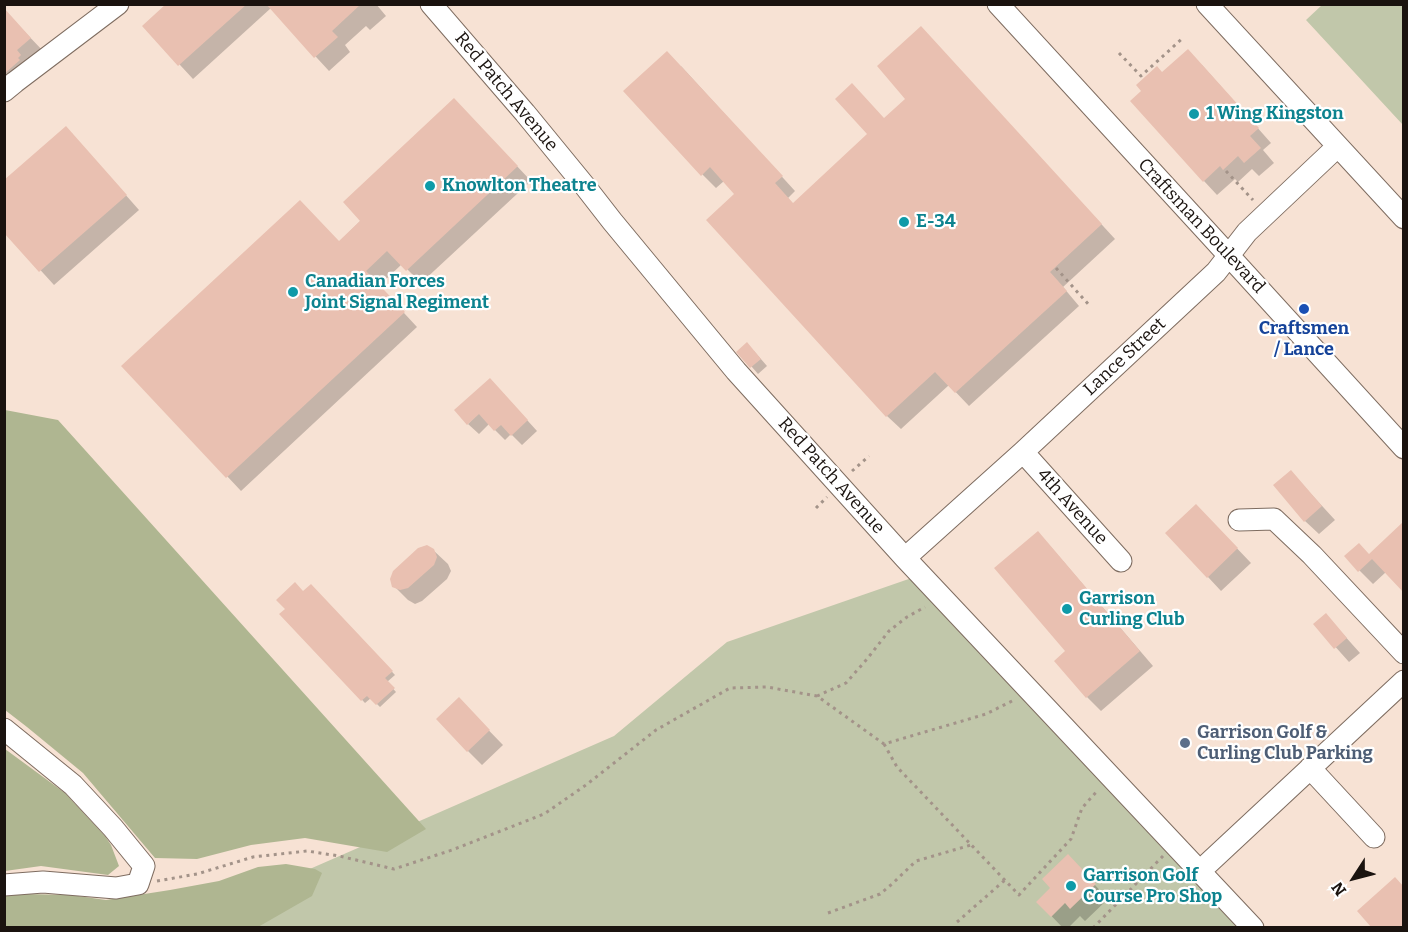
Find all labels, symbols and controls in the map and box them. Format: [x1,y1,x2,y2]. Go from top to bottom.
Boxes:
street label: Red Patch Avenue [450,28,562,156]
place label: 1 Wing Kingston [1206,103,1344,125]
marker: 1 Wing Kingston [1187,107,1201,121]
street label: Craftsman Boulevard [1133,154,1269,298]
place label: Knowlton Theatre [442,175,597,197]
marker: Knowlton Theatre [423,179,437,193]
place label: E-34 [916,211,956,233]
marker: E-34 [897,215,911,229]
place label: Canadian Forces Joint Signal Regiment [305,271,489,314]
marker: Canadian Forces Joint Signal Regiment [286,285,300,299]
marker: Craftsmen / Lance [1297,302,1311,316]
street label: Lance Street [1080,314,1170,400]
place label: Craftsmen / Lance [1259,318,1349,360]
street label: Red Patch Avenue [773,413,889,539]
street label: 4th Avenue [1032,465,1112,549]
place label: Garrison Curling Club [1079,588,1185,630]
marker: Garrison Curling Club [1060,602,1074,616]
place label: Garrison Golf & Curling Club Parking [1197,722,1373,764]
marker: Garrison Golf & Curling Club Parking [1178,736,1192,750]
north arrow [1324,848,1384,908]
place label: Garrison Golf Course Pro Shop [1083,865,1222,908]
text: N [1328,878,1350,899]
marker: Garrison Golf Course Pro Shop [1064,879,1078,893]

